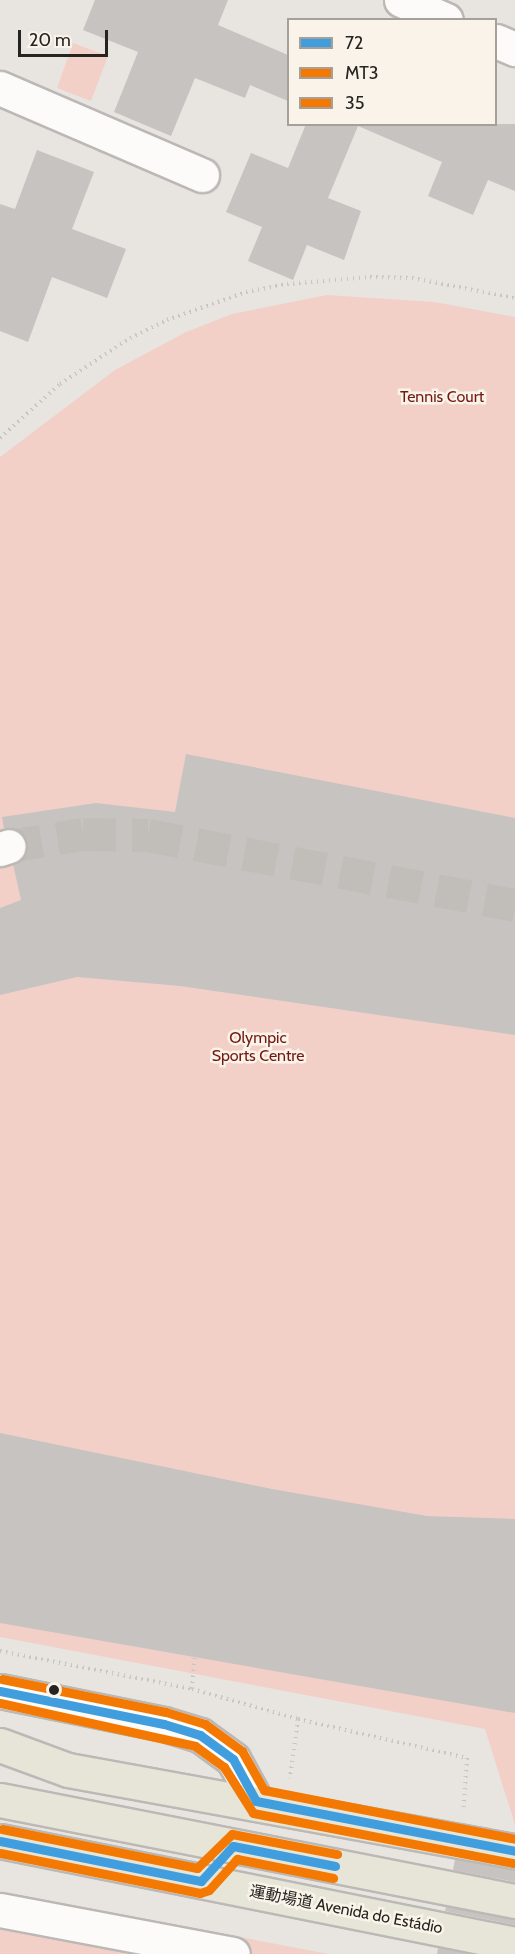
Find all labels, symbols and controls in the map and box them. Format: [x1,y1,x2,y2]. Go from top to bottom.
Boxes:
scale bar [21,18,111,56]
legend [287,18,497,126]
text: 20 m [29,29,71,51]
text: 72 [345,32,364,54]
text: MT3 [345,62,379,84]
text: 35 [345,92,364,114]
park label: Tennis Court [400,387,484,407]
park label: Olympic Sports Centre [212,1028,304,1066]
unlabelled marker [48,1684,60,1696]
street label: 運動場道 Avenida do Estádio [248,1882,444,1938]

